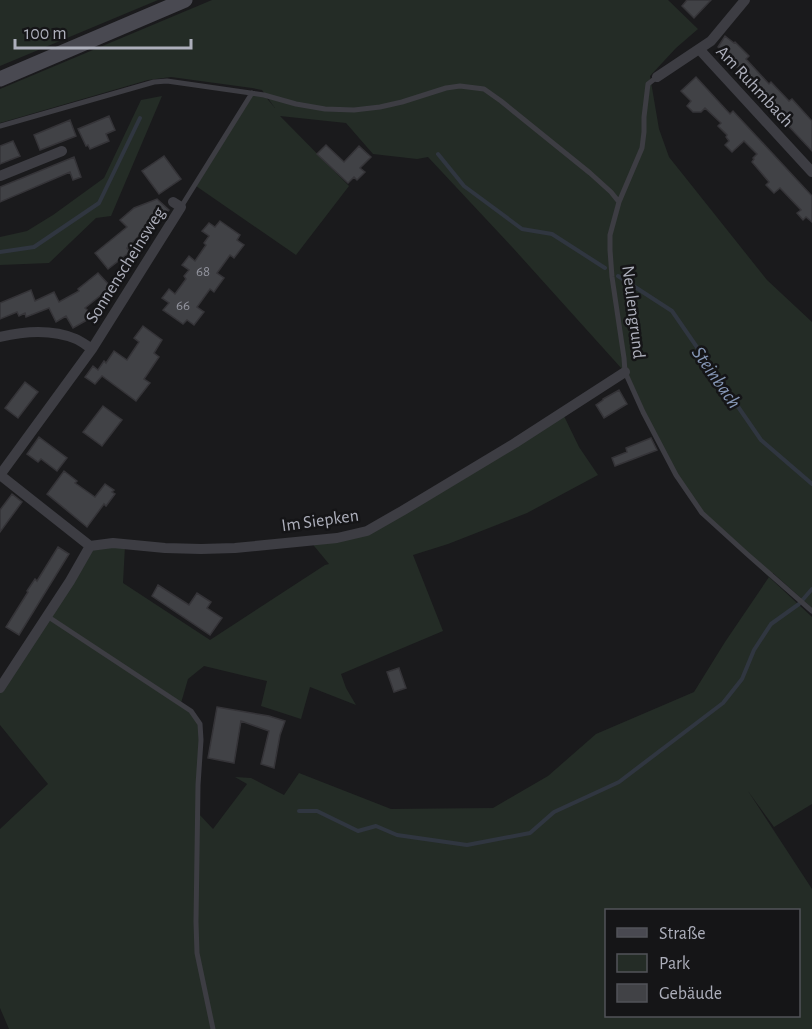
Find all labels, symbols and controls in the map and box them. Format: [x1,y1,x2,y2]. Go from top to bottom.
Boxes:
scale bar [15,12,190,50]
text: 100 m [24,25,67,43]
street label: Am Ruhmbach [712,43,796,131]
street label: Sonnenscheinsweg [83,204,169,327]
house number: 68 [196,264,210,279]
street label: Neulengrund [618,265,648,360]
house number: 66 [176,298,190,313]
water label: Steinbach [688,343,745,412]
street label: Im Siepken [280,507,360,535]
legend [605,909,800,1017]
text: Straße [659,925,705,943]
text: Park [659,955,691,973]
text: Gebäude [659,985,722,1003]

